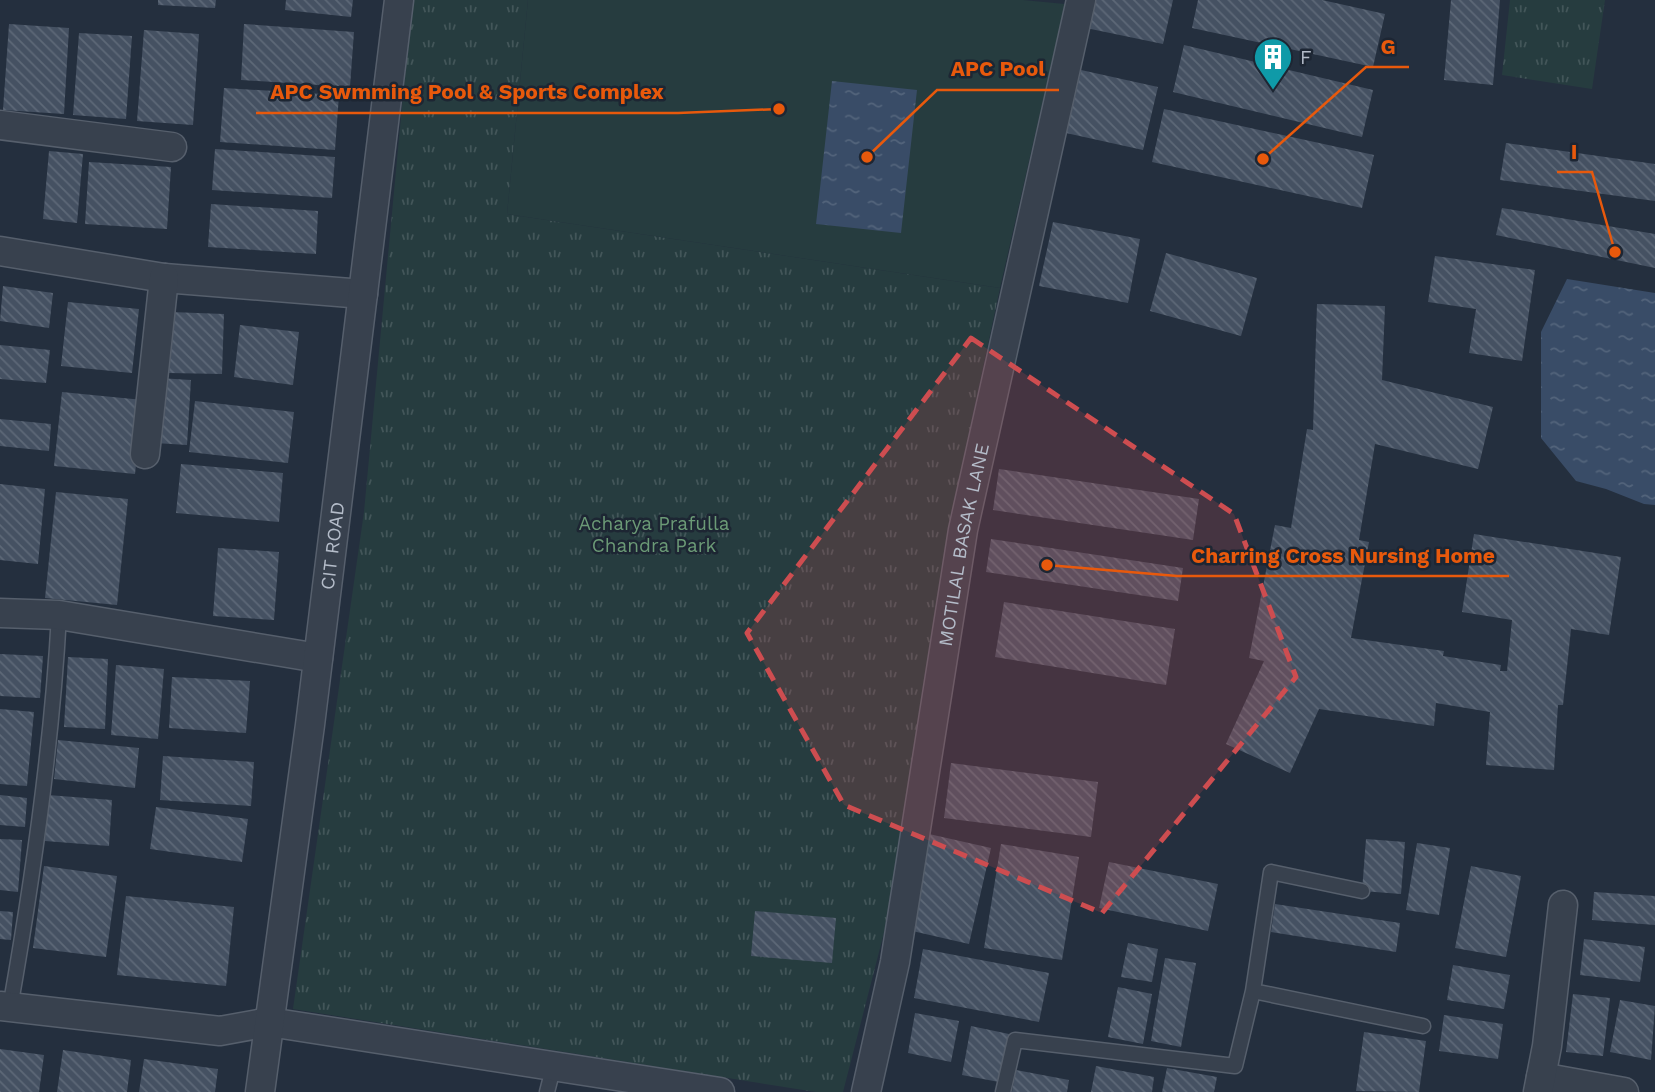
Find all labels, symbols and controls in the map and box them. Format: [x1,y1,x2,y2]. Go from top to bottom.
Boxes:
callout: G [1366,25,1409,67]
text: G [1380,34,1396,59]
building icon: F [1252,36,1294,91]
place label: F [1300,46,1312,69]
callout: APC Pool [937,48,1059,90]
text: APC Pool [951,56,1045,81]
callout: APC Swmming Pool & Sports Complex [256,71,678,113]
text: APC Swmming Pool & Sports Complex [270,79,664,104]
callout: I [1557,130,1592,172]
text: I [1571,139,1577,164]
street label: MOTILAL BASAK LANE [934,441,994,648]
street label: CIT ROAD [316,500,349,591]
park label: Acharya Prafulla Chandra Park [579,512,730,557]
callout: Charring Cross Nursing Home [1177,534,1509,576]
text: Charring Cross Nursing Home [1191,543,1495,568]

